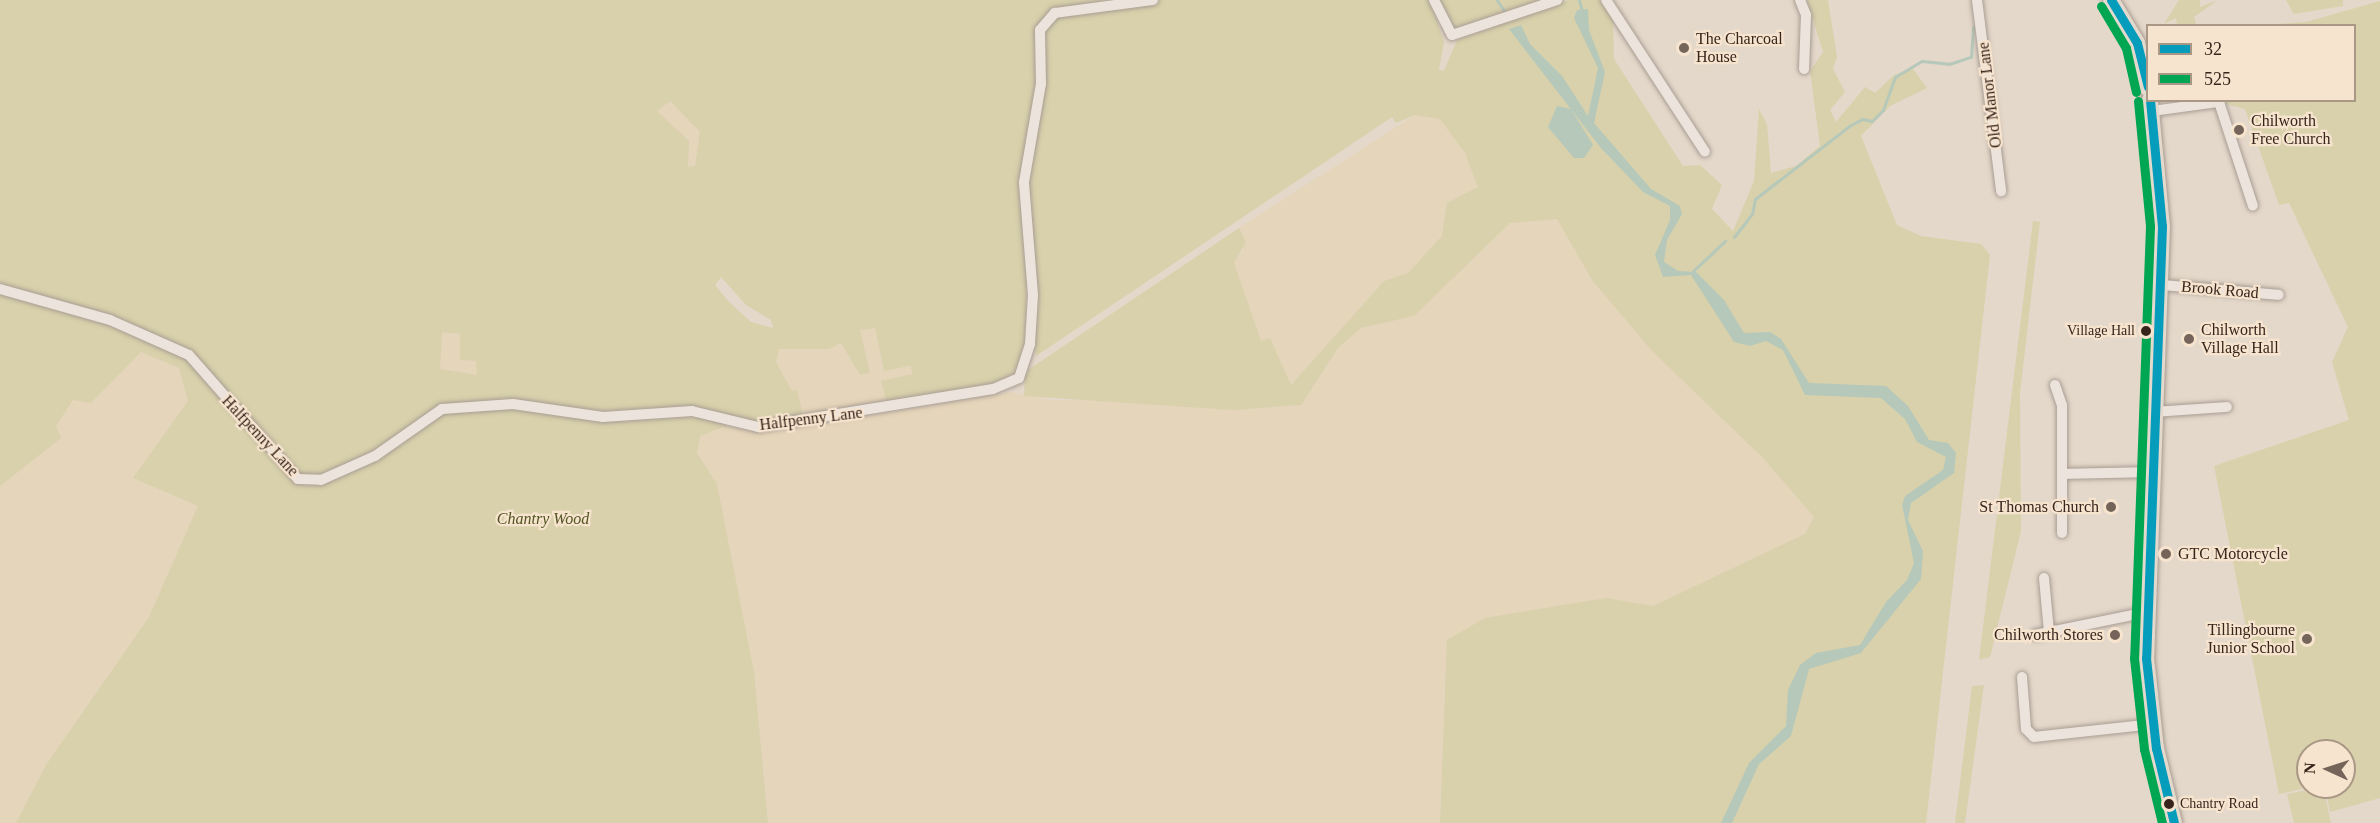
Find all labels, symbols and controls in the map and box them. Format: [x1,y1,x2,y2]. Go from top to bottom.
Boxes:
legend [2146,24,2356,102]
place label: The Charcoal House [1696,29,1783,67]
text: 32 [2204,39,2222,59]
marker: The Charcoal House [1677,41,1691,55]
street label: Old Manor Lane [1974,41,2006,149]
text: 525 [2204,69,2231,89]
place label: Chilworth Free Church [2251,111,2331,149]
marker: Chilworth Free Church [2232,123,2246,137]
street label: Brook Road [2180,277,2260,303]
place label: Chilworth Village Hall [2201,320,2279,358]
place label: Village Hall [2067,323,2135,339]
marker: Village Hall [2140,325,2152,337]
marker: Chilworth Village Hall [2182,332,2196,346]
street label: Halfpenny Lane [218,392,302,480]
street label: Halfpenny Lane [758,403,864,435]
place label: St Thomas Church [1979,497,2099,517]
marker: St Thomas Church [2104,500,2118,514]
park label: Chantry Wood [497,509,589,529]
place label: GTC Motorcycle [2178,544,2288,564]
marker: GTC Motorcycle [2159,547,2173,561]
place label: Tillingbourne Junior School [2207,620,2295,658]
place label: Chilworth Stores [1994,625,2103,645]
marker: Chilworth Stores [2108,628,2122,642]
marker: Tillingbourne Junior School [2300,632,2314,646]
north arrow [2296,739,2356,799]
text: N [2301,762,2318,774]
place label: Chantry Road [2180,796,2258,812]
marker: Chantry Road [2163,798,2175,810]

